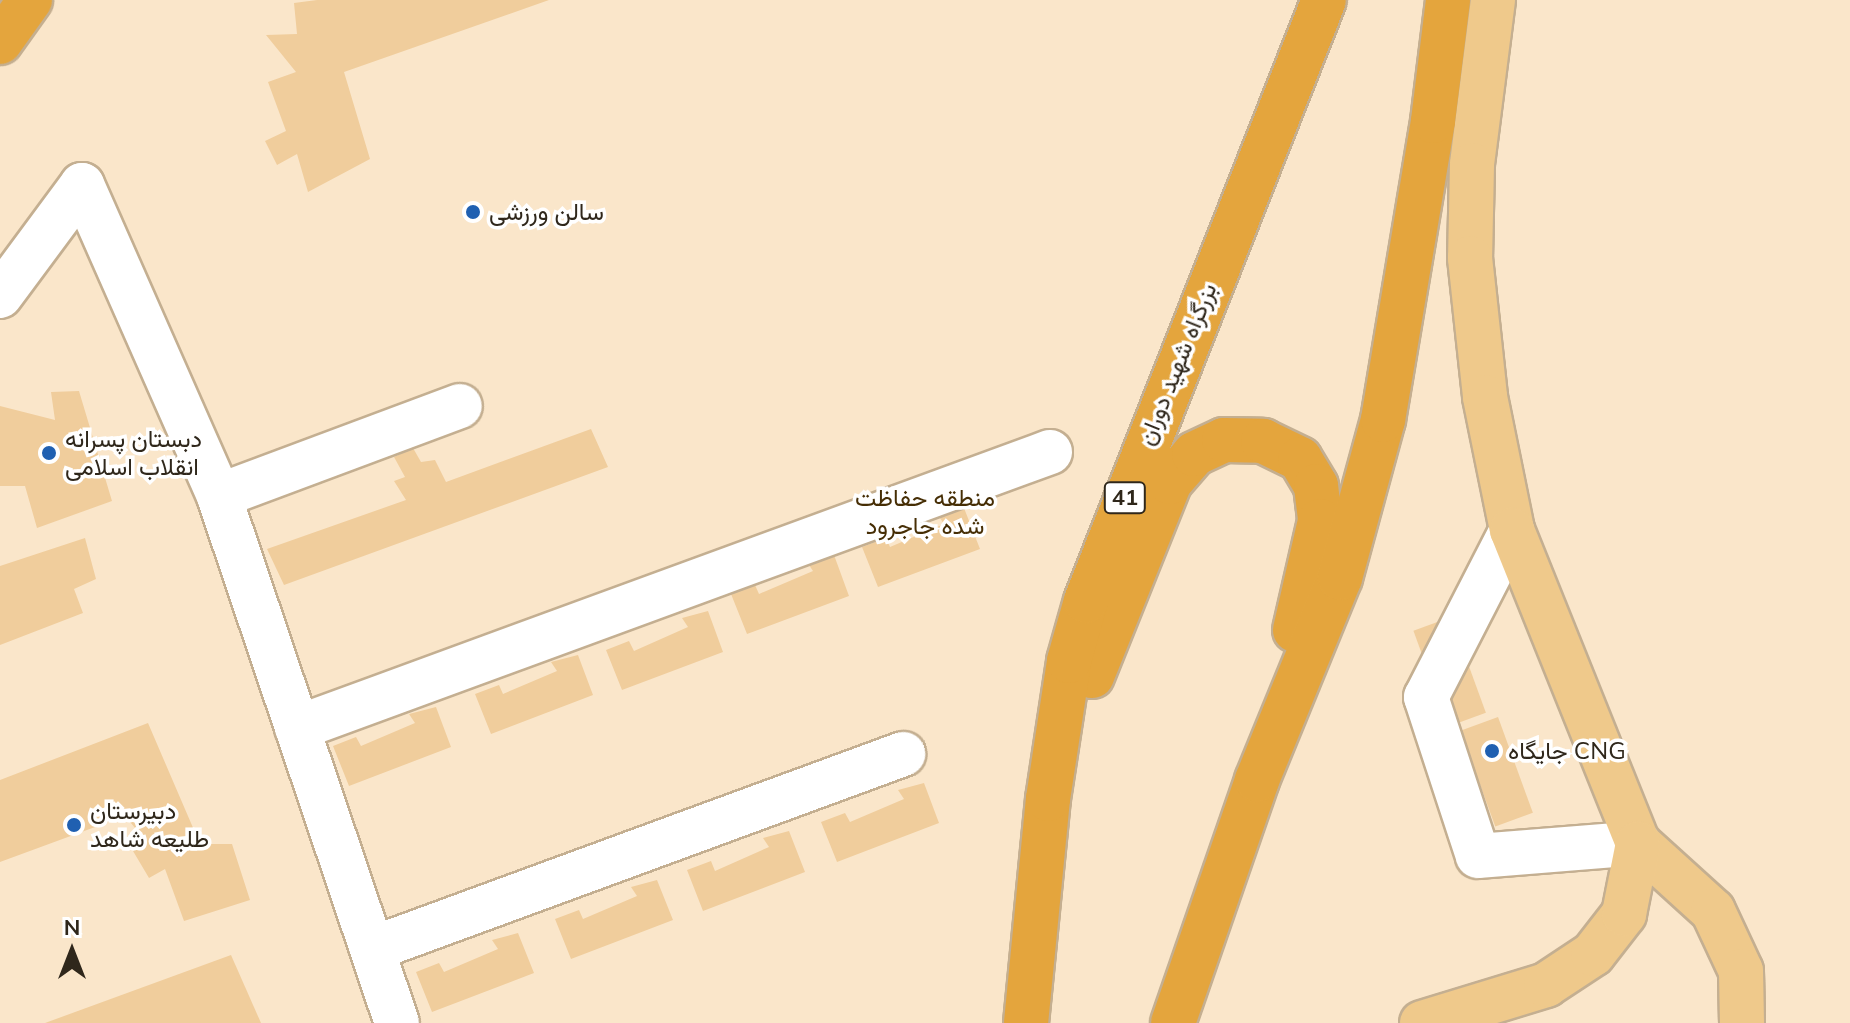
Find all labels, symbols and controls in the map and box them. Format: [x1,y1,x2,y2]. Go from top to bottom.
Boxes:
place label: سالن ورزشی [489,198,604,226]
marker: سالن ورزشی [464,203,482,221]
street label: بزرگراه شهید دوران [1131,279,1223,449]
place label: دبستان پسرانه انقلاب اسلامی [65,425,202,481]
marker: دبستان پسرانه انقلاب اسلامی [40,444,58,462]
road number: 41 [1103,480,1147,516]
park label: منطقه حفاظت شده جاجرود [855,484,995,540]
place label: جایگاه CNG [1508,737,1626,765]
marker: جایگاه CNG [1483,742,1501,760]
place label: دبیرستان طلیعه شاهد [90,797,209,853]
marker: دبیرستان طلیعه شاهد [65,816,83,834]
north arrow [32,911,112,991]
text: N [64,913,80,941]

